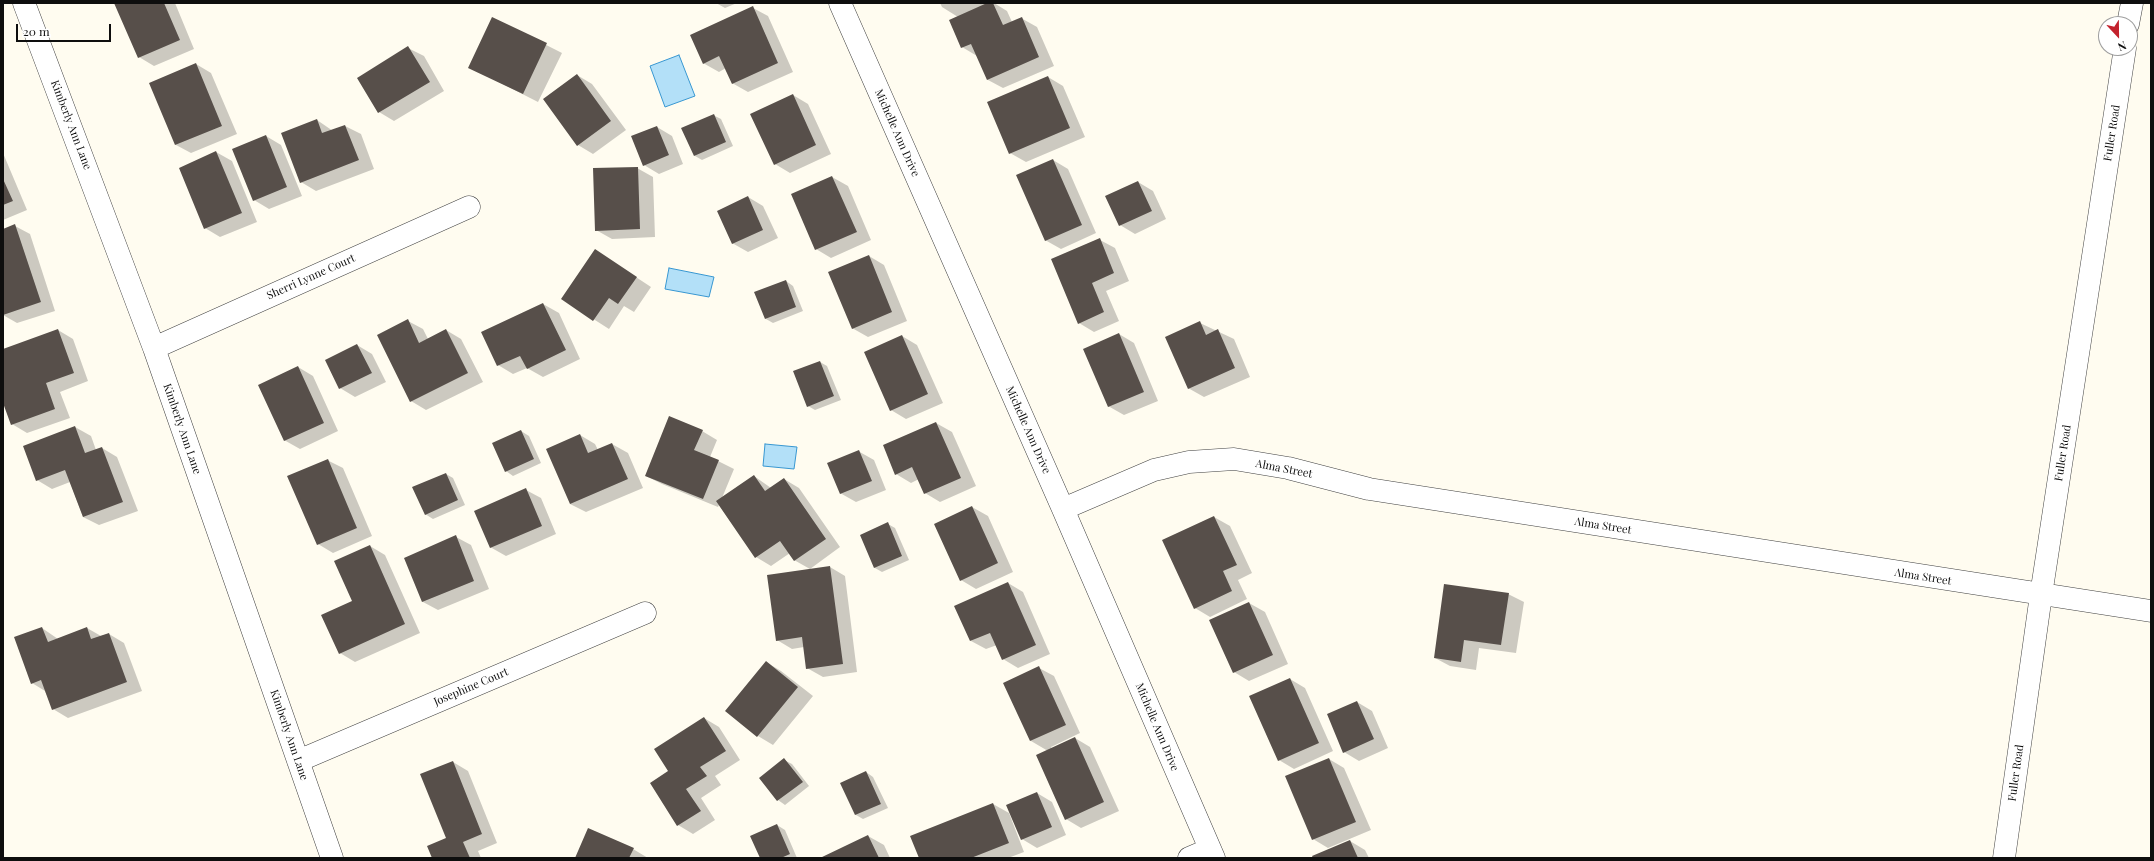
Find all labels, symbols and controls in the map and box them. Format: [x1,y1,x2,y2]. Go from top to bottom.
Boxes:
scale bar [18,16,113,42]
north arrow [2098,16,2138,56]
text: 20 m [23,23,50,39]
text: N [2116,38,2129,55]
street label: Kimberly Ann Lane [48,78,94,172]
street label: Michelle Ann Drive [872,87,922,179]
street label: Fuller Road [2101,104,2123,162]
street label: Sherri Lynne Court [265,252,357,302]
street label: Kimberly Ann Lane [160,382,204,476]
street label: Michelle Ann Drive [1003,384,1053,476]
street label: Fuller Road [2052,424,2074,482]
street label: Alma Street [1254,457,1314,481]
street label: Alma Street [1574,515,1632,537]
street label: Alma Street [1894,566,1952,588]
street label: Josephine Court [432,665,510,709]
street label: Michelle Ann Drive [1132,681,1182,773]
street label: Kimberly Ann Lane [267,688,311,782]
street label: Fuller Road [2005,744,2027,802]

